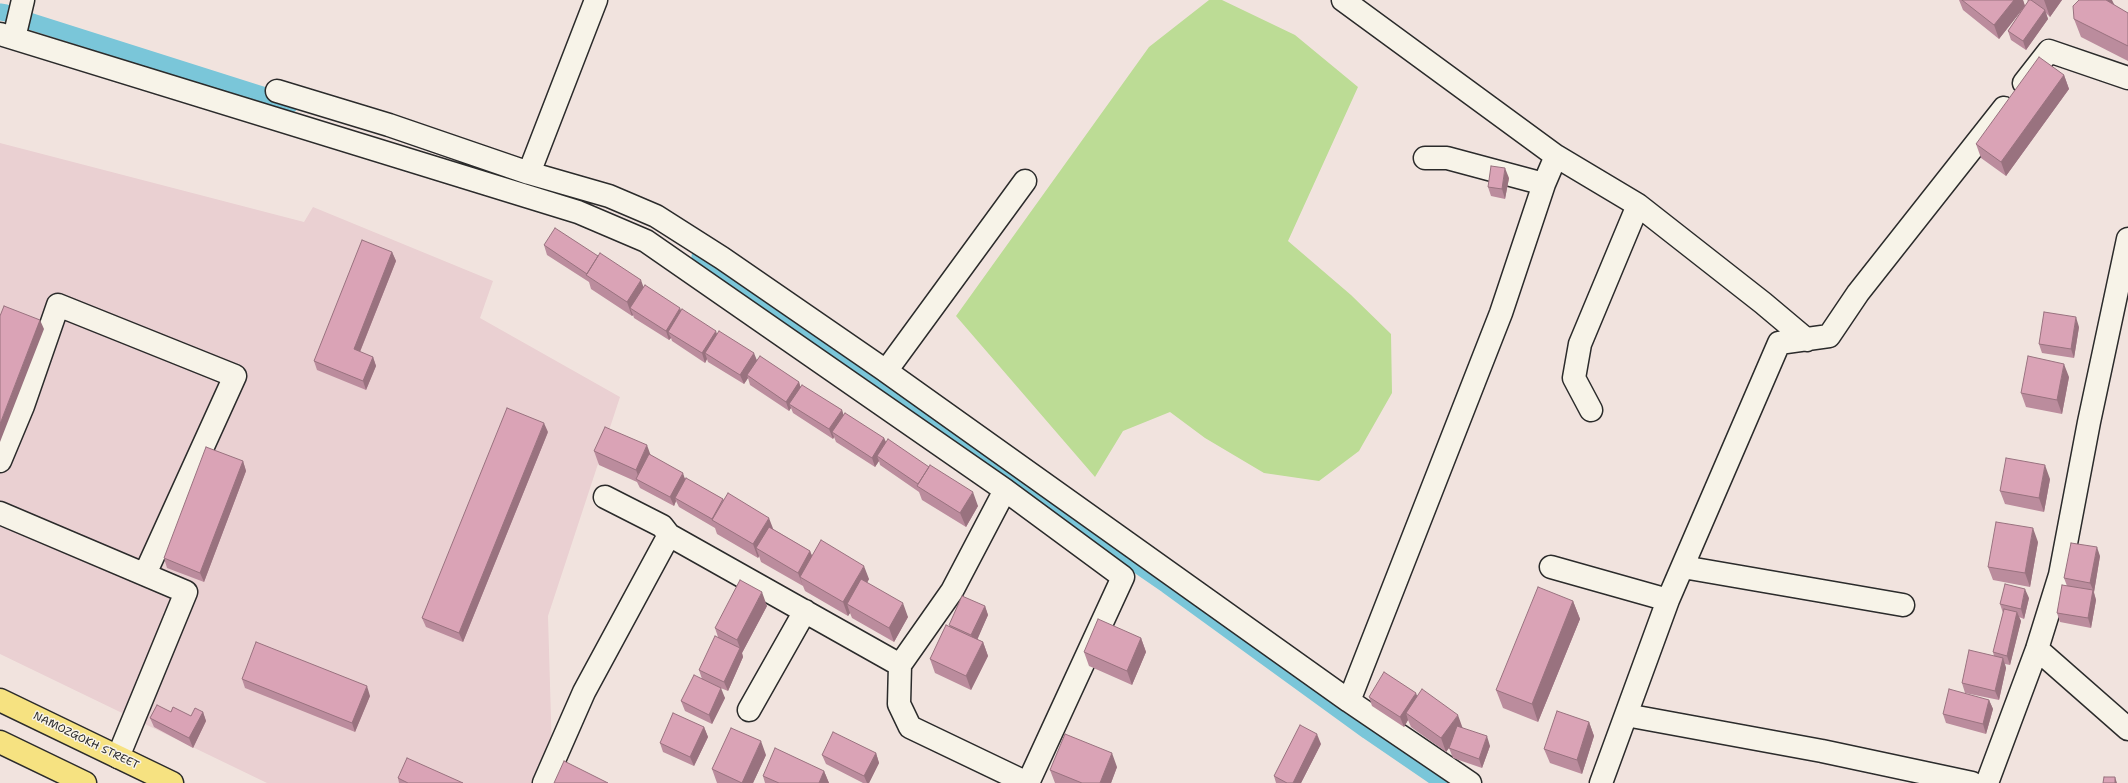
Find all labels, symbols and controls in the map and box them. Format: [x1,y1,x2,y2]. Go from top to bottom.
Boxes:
street label: NAMOZGOKH STREET [31,710,141,772]

